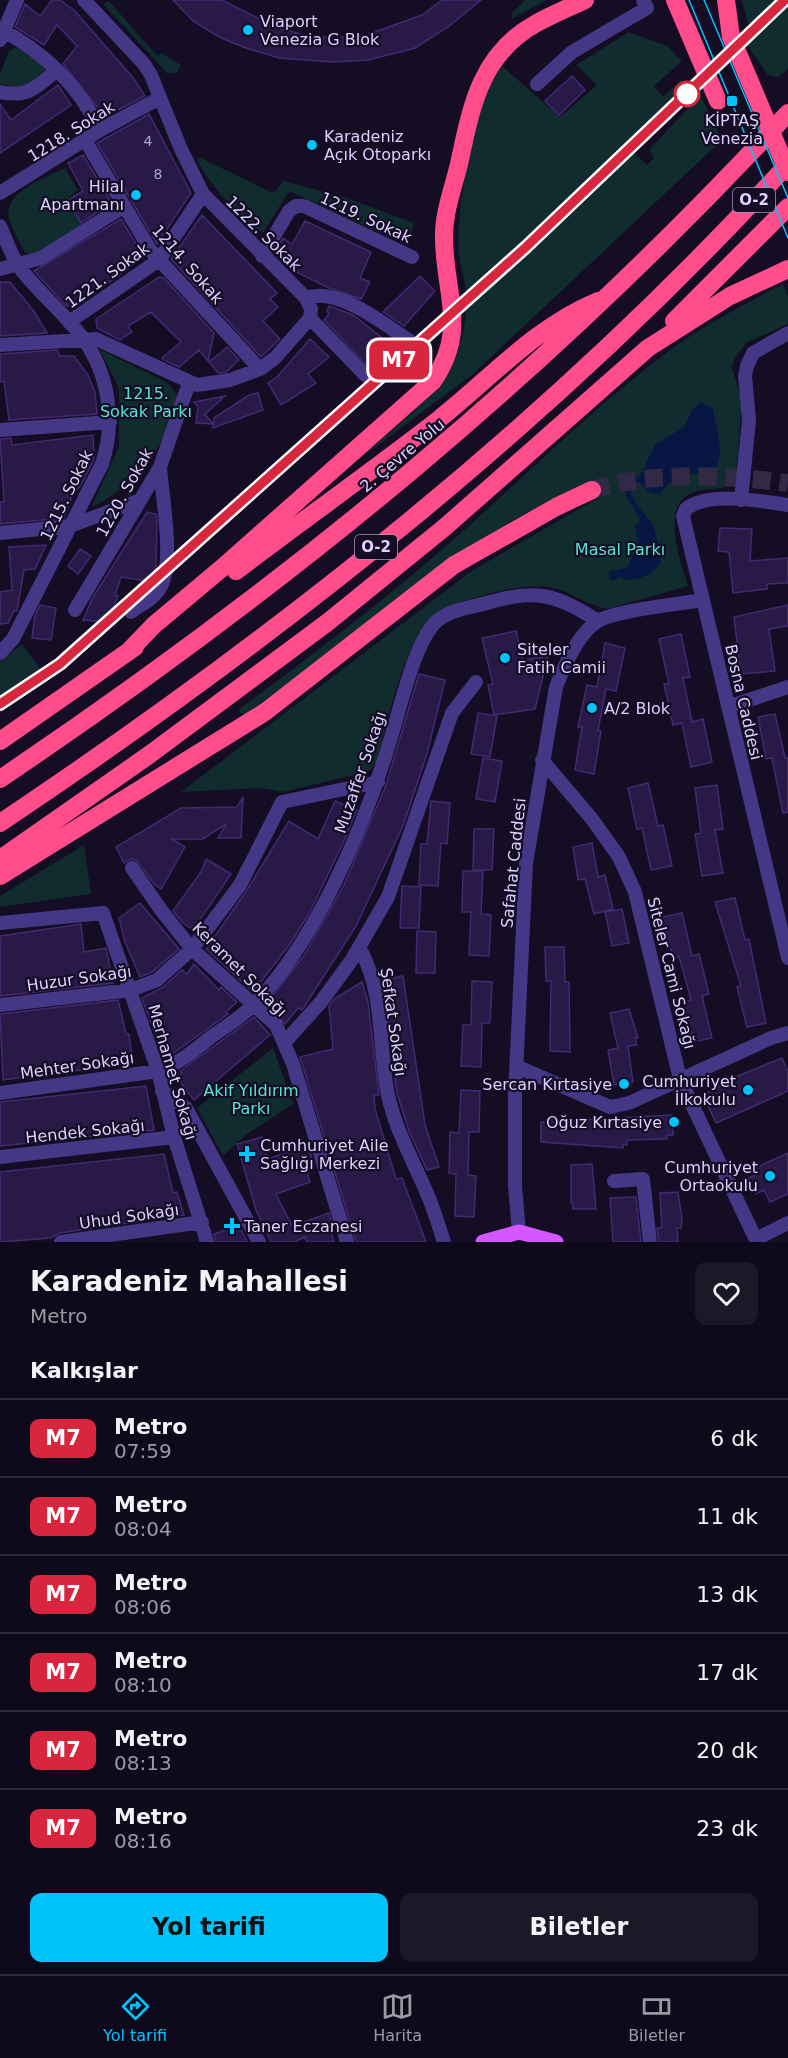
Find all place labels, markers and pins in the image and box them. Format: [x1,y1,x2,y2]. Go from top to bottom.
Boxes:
place label: Viaport Venezia G Blok [260,12,380,49]
marker: Viaport Venezia G Blok [241,23,255,37]
unlabelled marker [674,81,700,107]
marker: KİPTAŞ Venezia [725,94,739,108]
place label: KİPTAŞ Venezia [701,111,763,148]
place label: Karadeniz Açık Otoparkı [324,127,431,164]
marker: Karadeniz Açık Otoparkı [305,138,319,152]
place label: Hilal Apartmanı [40,177,124,214]
marker: Hilal Apartmanı [129,188,143,202]
place label: Siteler Fatih Camii [517,640,606,677]
marker: Siteler Fatih Camii [498,651,512,665]
place label: A/2 Blok [604,699,671,718]
marker: A/2 Blok [585,701,599,715]
place label: Cumhuriyet İlkokulu [642,1072,736,1109]
place label: Sercan Kırtasiye [482,1075,612,1094]
marker: Sercan Kırtasiye [617,1077,631,1091]
marker: Cumhuriyet İlkokulu [741,1083,755,1097]
place label: Oğuz Kırtasiye [546,1113,662,1132]
marker: Oğuz Kırtasiye [667,1115,681,1129]
place label: Cumhuriyet Aile Sağlığı Merkezi [260,1136,389,1173]
marker: Cumhuriyet Aile Sağlığı Merkezi [238,1145,256,1163]
place label: Cumhuriyet Ortaokulu [664,1158,758,1195]
marker: Cumhuriyet Ortaokulu [763,1169,777,1183]
place label: Taner Eczanesi [243,1217,362,1236]
marker: Taner Eczanesi [225,1219,239,1233]

